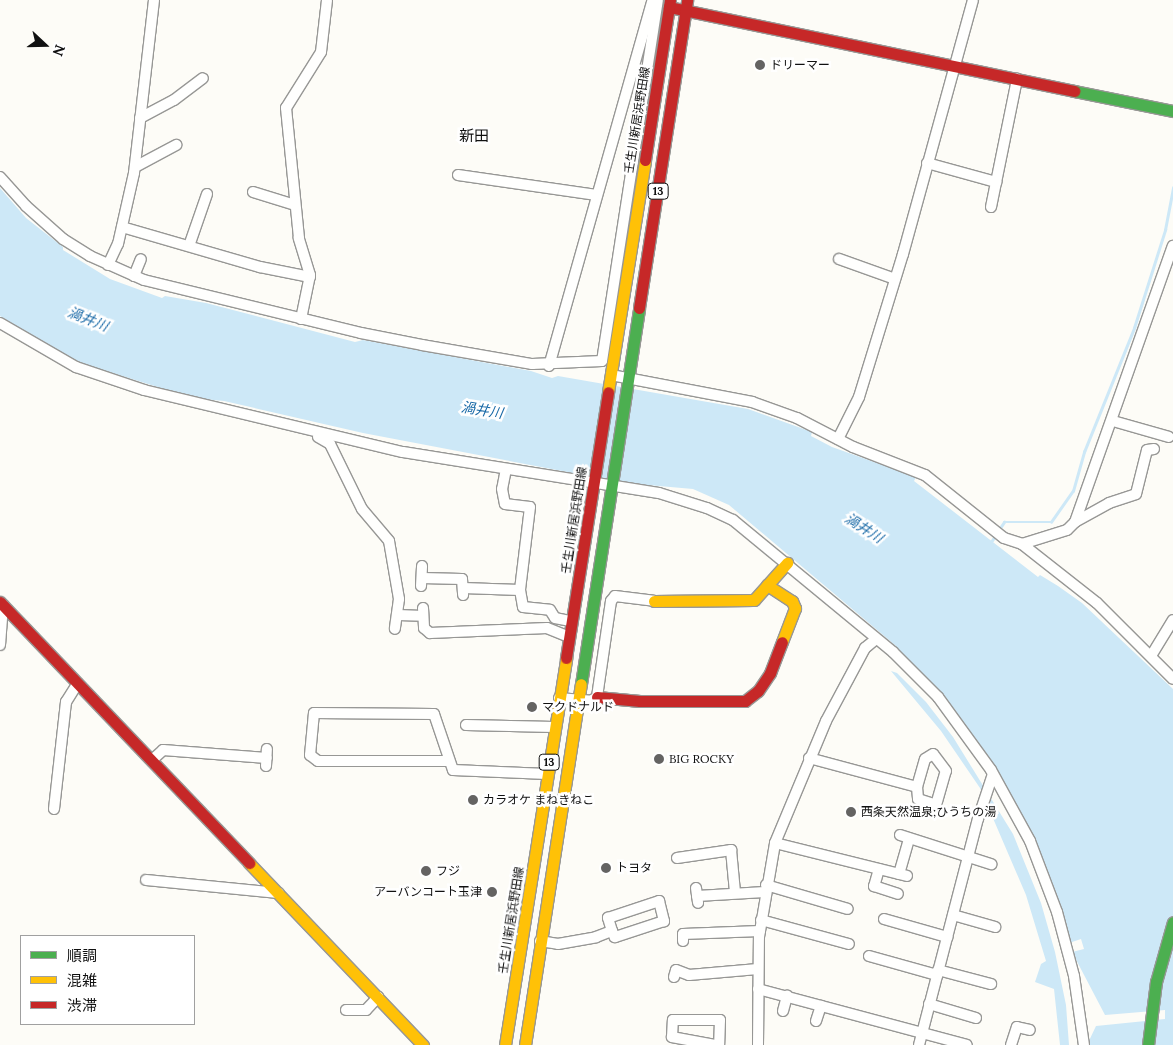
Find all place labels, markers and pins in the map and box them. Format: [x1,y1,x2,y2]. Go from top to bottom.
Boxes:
place label: ドリーマー [770,58,830,72]
marker: ドリーマー [754,59,766,71]
place label: マクドナルド [542,700,614,714]
marker: マクドナルド [526,701,538,713]
place label: BIG ROCKY [669,752,734,766]
marker: BIG ROCKY [653,753,665,765]
place label: カラオケ まねきねこ [483,793,594,807]
marker: カラオケ まねきねこ [467,794,479,806]
place label: 西条天然温泉;ひうちの湯 [861,805,996,819]
marker: 西条天然温泉;ひうちの湯 [845,806,857,818]
place label: トヨタ [616,861,652,875]
marker: トヨタ [600,862,612,874]
place label: フジ [436,864,460,878]
marker: フジ [420,865,432,877]
place label: アーバンコート玉津 [375,885,482,899]
marker: アーバンコート玉津 [486,886,498,898]

